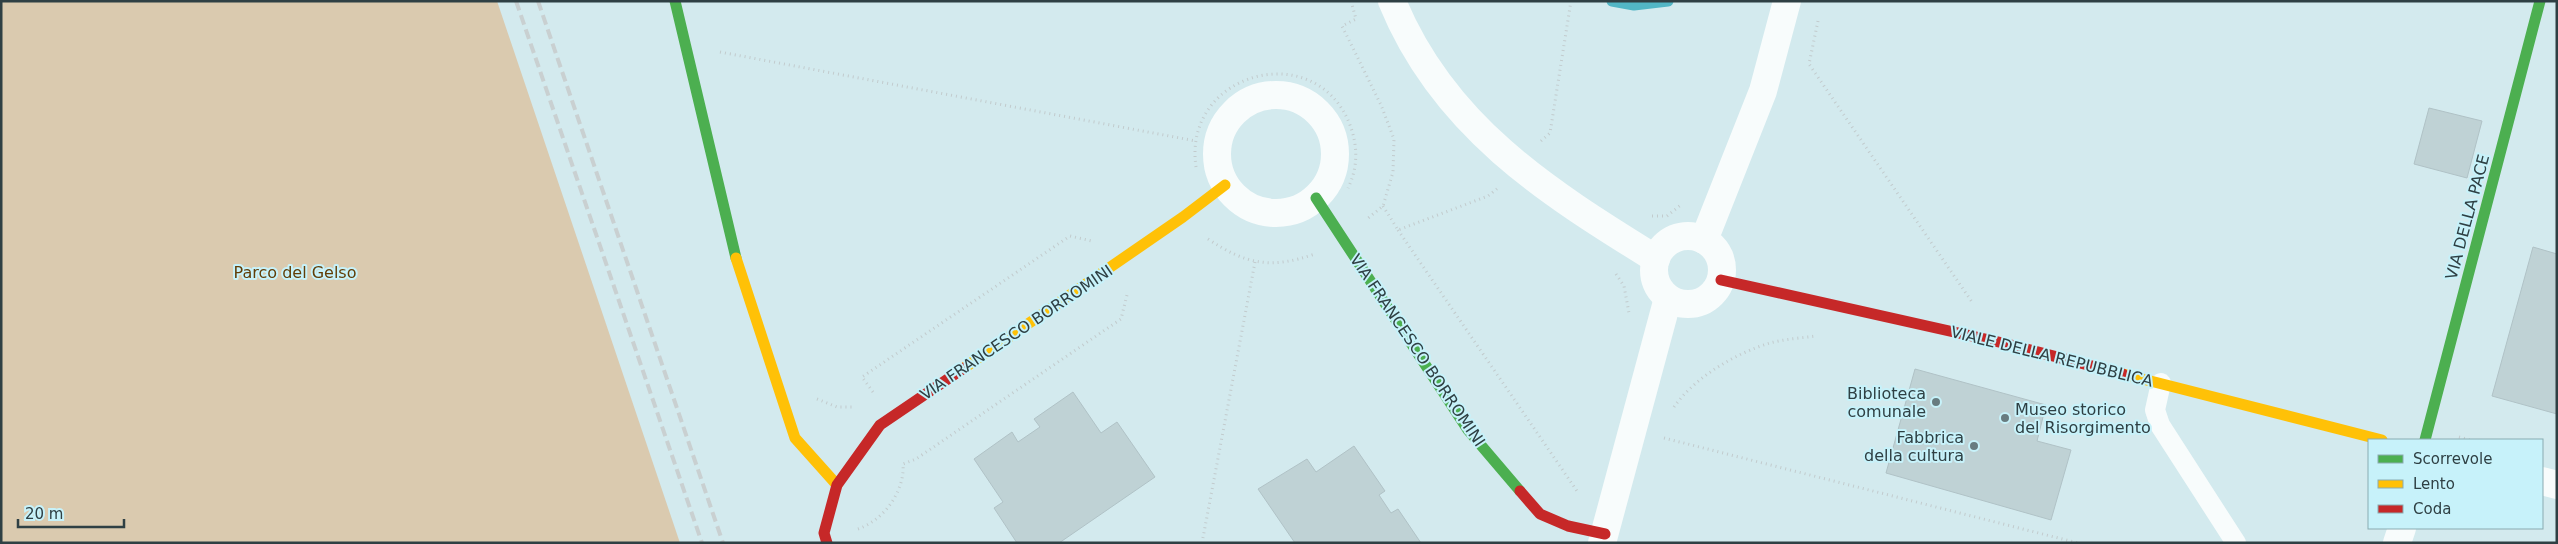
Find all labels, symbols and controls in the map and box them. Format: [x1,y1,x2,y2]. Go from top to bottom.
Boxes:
street label: VIA DELLA PACE [2442,152,2493,282]
street label: VIA FRANCESCO BORROMINI [1346,250,1489,450]
street label: VIA FRANCESCO BORROMINI [916,261,1116,404]
park label: Parco del Gelso [234,263,356,282]
street label: VIALE DELLA REPUBBLICA [1949,322,2155,391]
place label: Biblioteca comunale [1847,384,1926,421]
marker: Biblioteca comunale [1930,396,1942,408]
place label: Museo storico del Risorgimento [2015,400,2151,437]
marker: Museo storico del Risorgimento [1999,412,2011,424]
place label: Fabbrica della cultura [1864,428,1964,465]
legend [2368,439,2543,529]
marker: Fabbrica della cultura [1968,440,1980,452]
text: Scorrevole [2413,450,2492,468]
text: Lento [2413,475,2455,493]
scale bar [18,496,124,528]
text: Coda [2413,500,2451,518]
text: 20 m [25,505,63,523]

